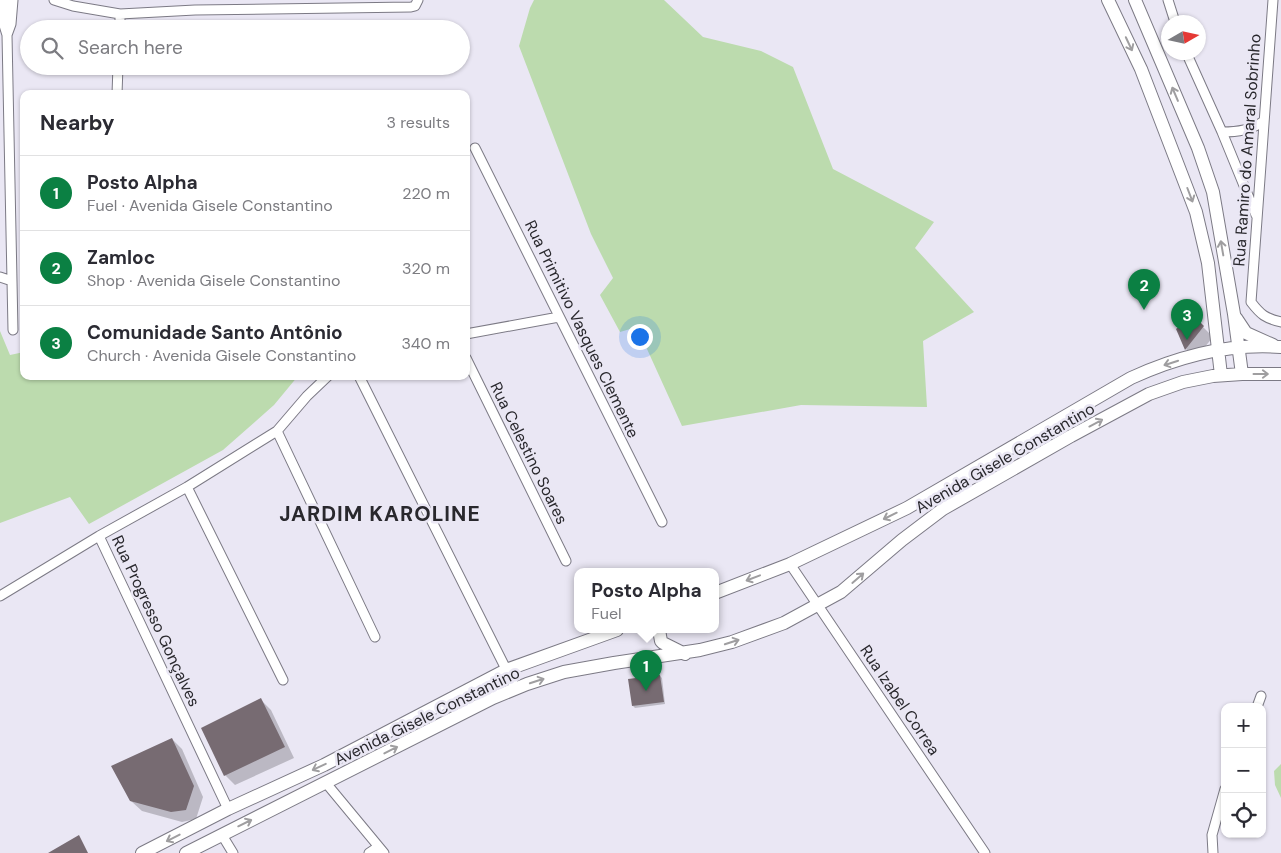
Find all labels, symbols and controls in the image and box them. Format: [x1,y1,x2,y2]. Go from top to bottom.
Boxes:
north arrow [1161,15,1206,60]
search box [20,20,470,75]
street label: Rua Ramiro do Amaral Sobrinho [1228,33,1266,267]
icon: search [38,34,66,62]
text: Search here [78,35,183,60]
one-way arrow [1125,36,1135,51]
one-way arrow [1170,87,1180,102]
text: Nearby [40,109,114,137]
text: 3 results [387,112,450,133]
text: Posto Alpha [87,170,198,195]
text: 1 [53,183,59,204]
text: 220 m [402,183,450,204]
one-way arrow [1186,186,1195,202]
text: Fuel · Avenida Gisele Constantino [87,195,333,216]
street label: Rua Primitivo Vasques Clemente [520,217,644,441]
one-way arrow [1217,241,1227,257]
text: Zamloc [87,245,155,270]
text: 2 [51,258,61,279]
text: 320 m [402,258,450,279]
pin: 2 [1128,269,1160,310]
text: Shop · Avenida Gisele Constantino [87,270,340,291]
pin: 3 [1171,299,1203,340]
text: Comunidade Santo Antônio [87,320,343,345]
your location [627,324,653,350]
text: 3 [51,333,61,354]
text: 340 m [401,333,450,354]
text: Church · Avenida Gisele Constantino [87,345,356,366]
one-way arrow [1163,358,1179,368]
one-way arrow [1253,369,1269,379]
street label: Rua Celestino Soares [485,378,573,528]
street label: Avenida Gisele Constantino [912,398,1098,518]
one-way arrow [1088,418,1103,428]
district label: JARDIM KAROLINE [279,500,481,528]
one-way arrow [883,511,898,521]
street label: Rua Progresso Gonçalves [107,532,205,710]
popup [574,568,719,633]
one-way arrow [851,572,864,584]
one-way arrow [745,574,761,583]
text: Posto Alpha [591,578,702,603]
text: Fuel [591,603,622,624]
one-way arrow [724,636,740,646]
street label: Rua Izabel Correa [855,641,945,759]
pin: 1 [630,650,662,691]
street label: Avenida Gisele Constantino [331,662,523,770]
one-way arrow [529,675,545,685]
map controls [1221,703,1266,838]
button: + [1221,703,1266,748]
one-way arrow [383,745,398,755]
button: − [1221,748,1266,793]
one-way arrow [312,763,327,772]
button: locate [1221,793,1266,838]
one-way arrow [237,818,252,827]
one-way arrow [165,833,180,843]

